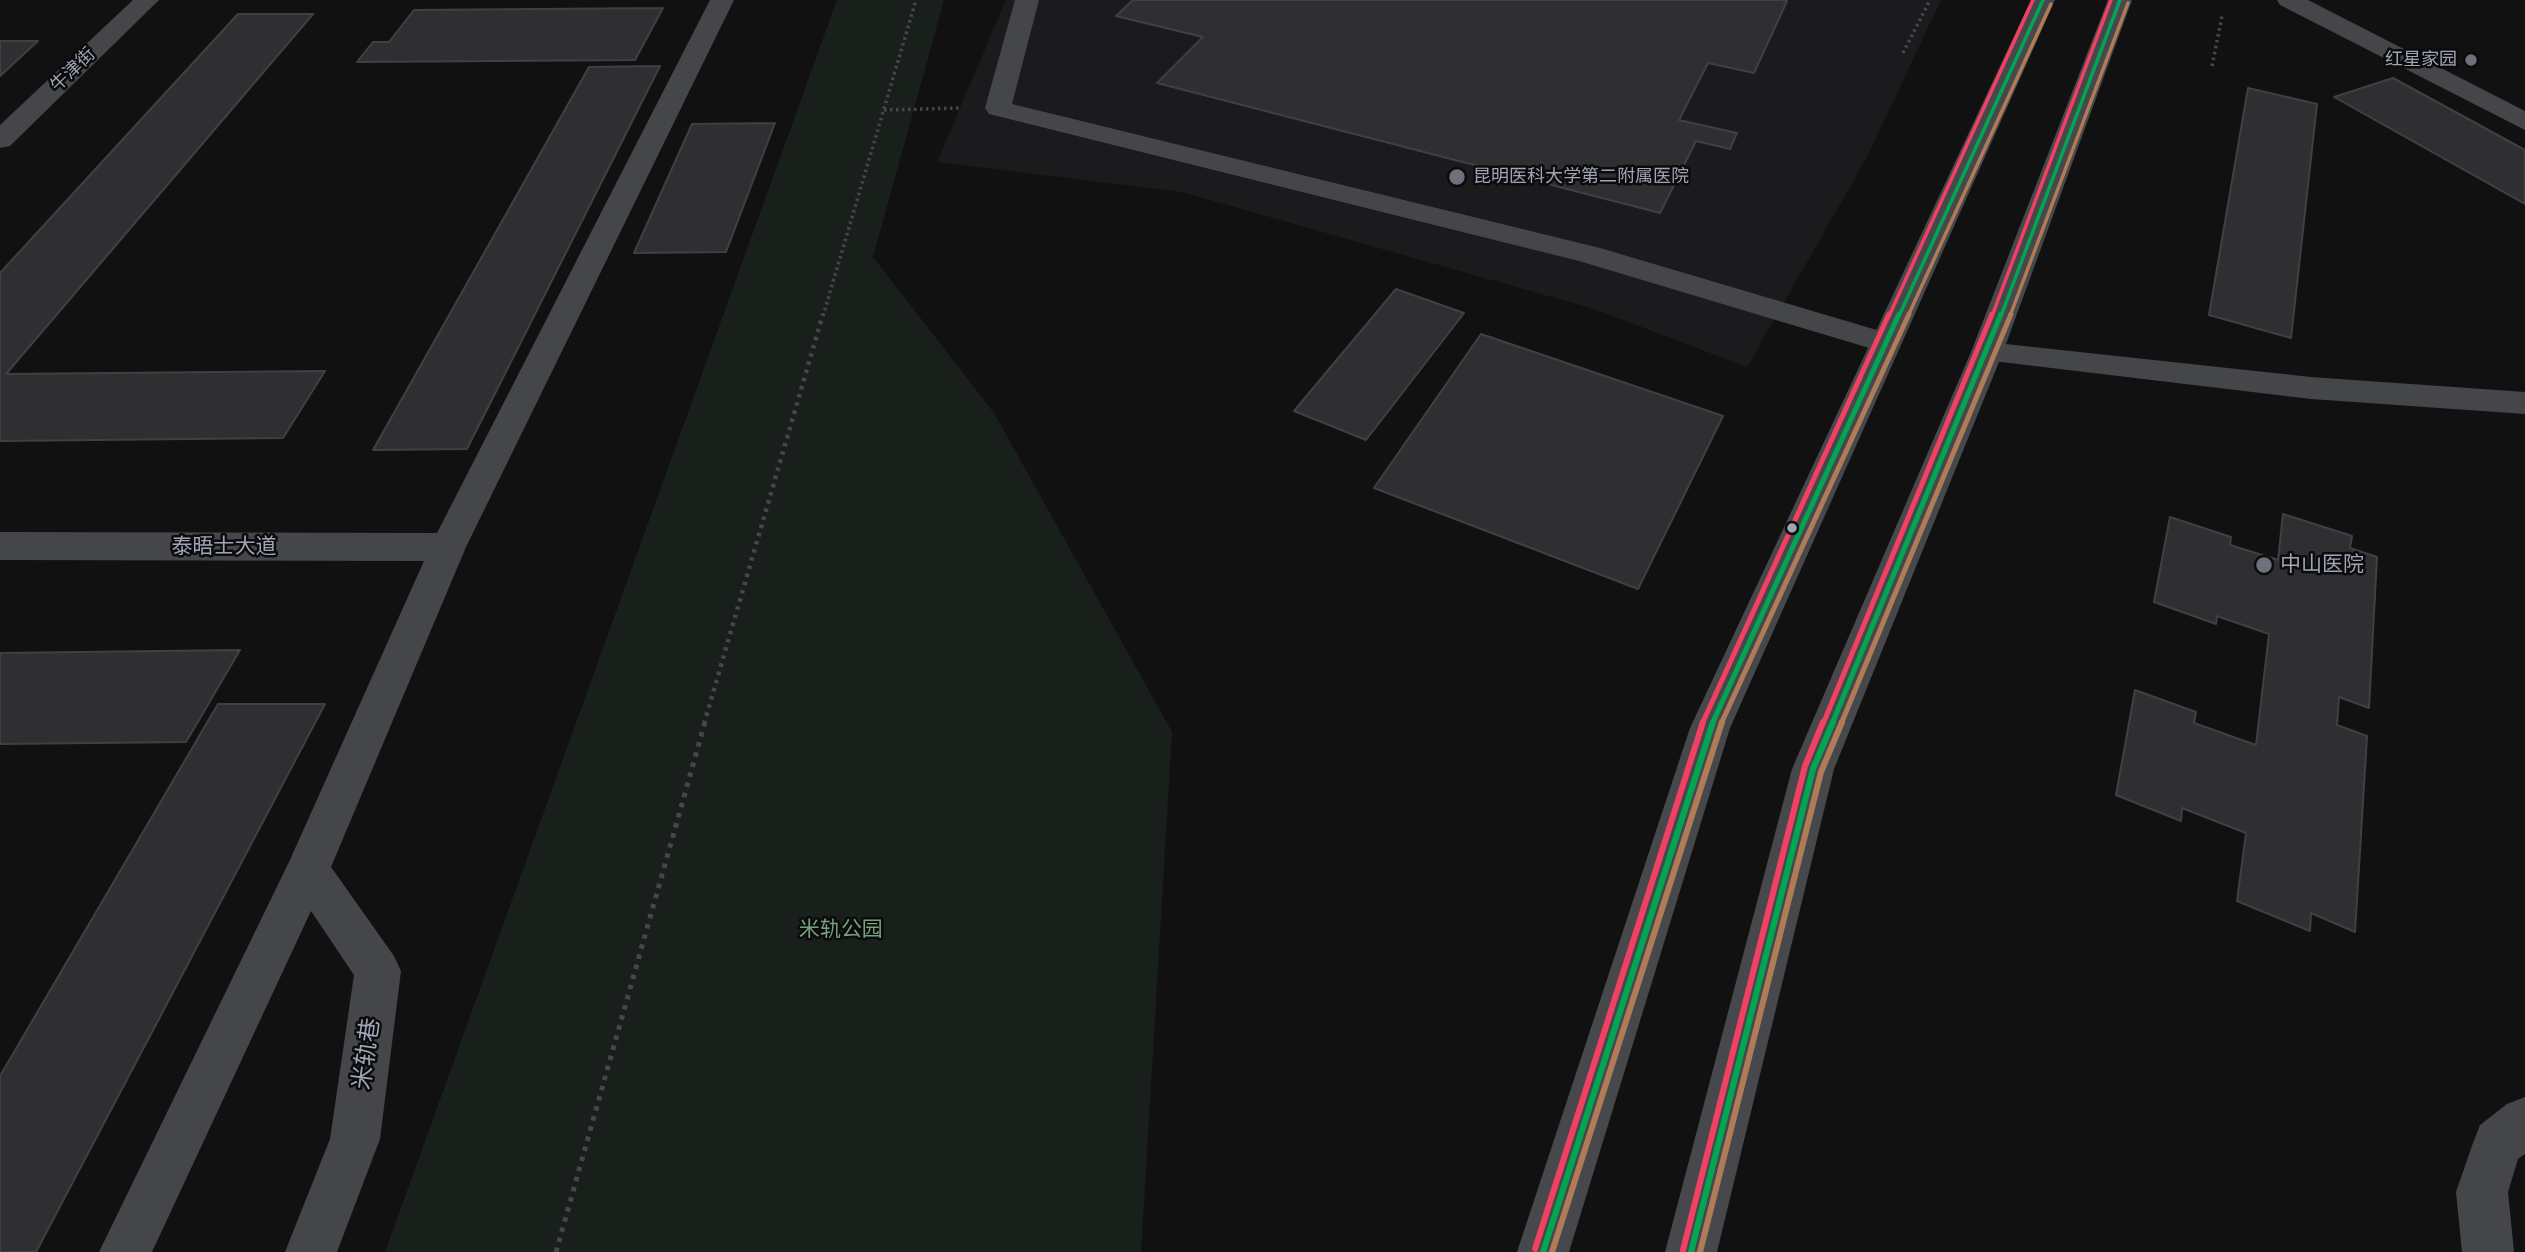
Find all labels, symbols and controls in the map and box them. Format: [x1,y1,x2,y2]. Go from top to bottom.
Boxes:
street label: 牛津街 [46,43,100,97]
place label: 红星家园 [2385,49,2457,71]
marker: 红星家园 [2463,52,2479,68]
place label: 昆明医科大学第二附属医院 [1473,166,1689,188]
marker: 昆明医科大学第二附属医院 [1447,167,1467,187]
unlabelled marker [1785,521,1799,535]
street label: 泰晤士大道 [172,534,276,560]
place label: 中山医院 [2280,552,2364,578]
marker: 中山医院 [2254,555,2274,575]
park label: 米轨公园 [799,917,883,943]
street label: 米轨巷 [348,1016,386,1092]

